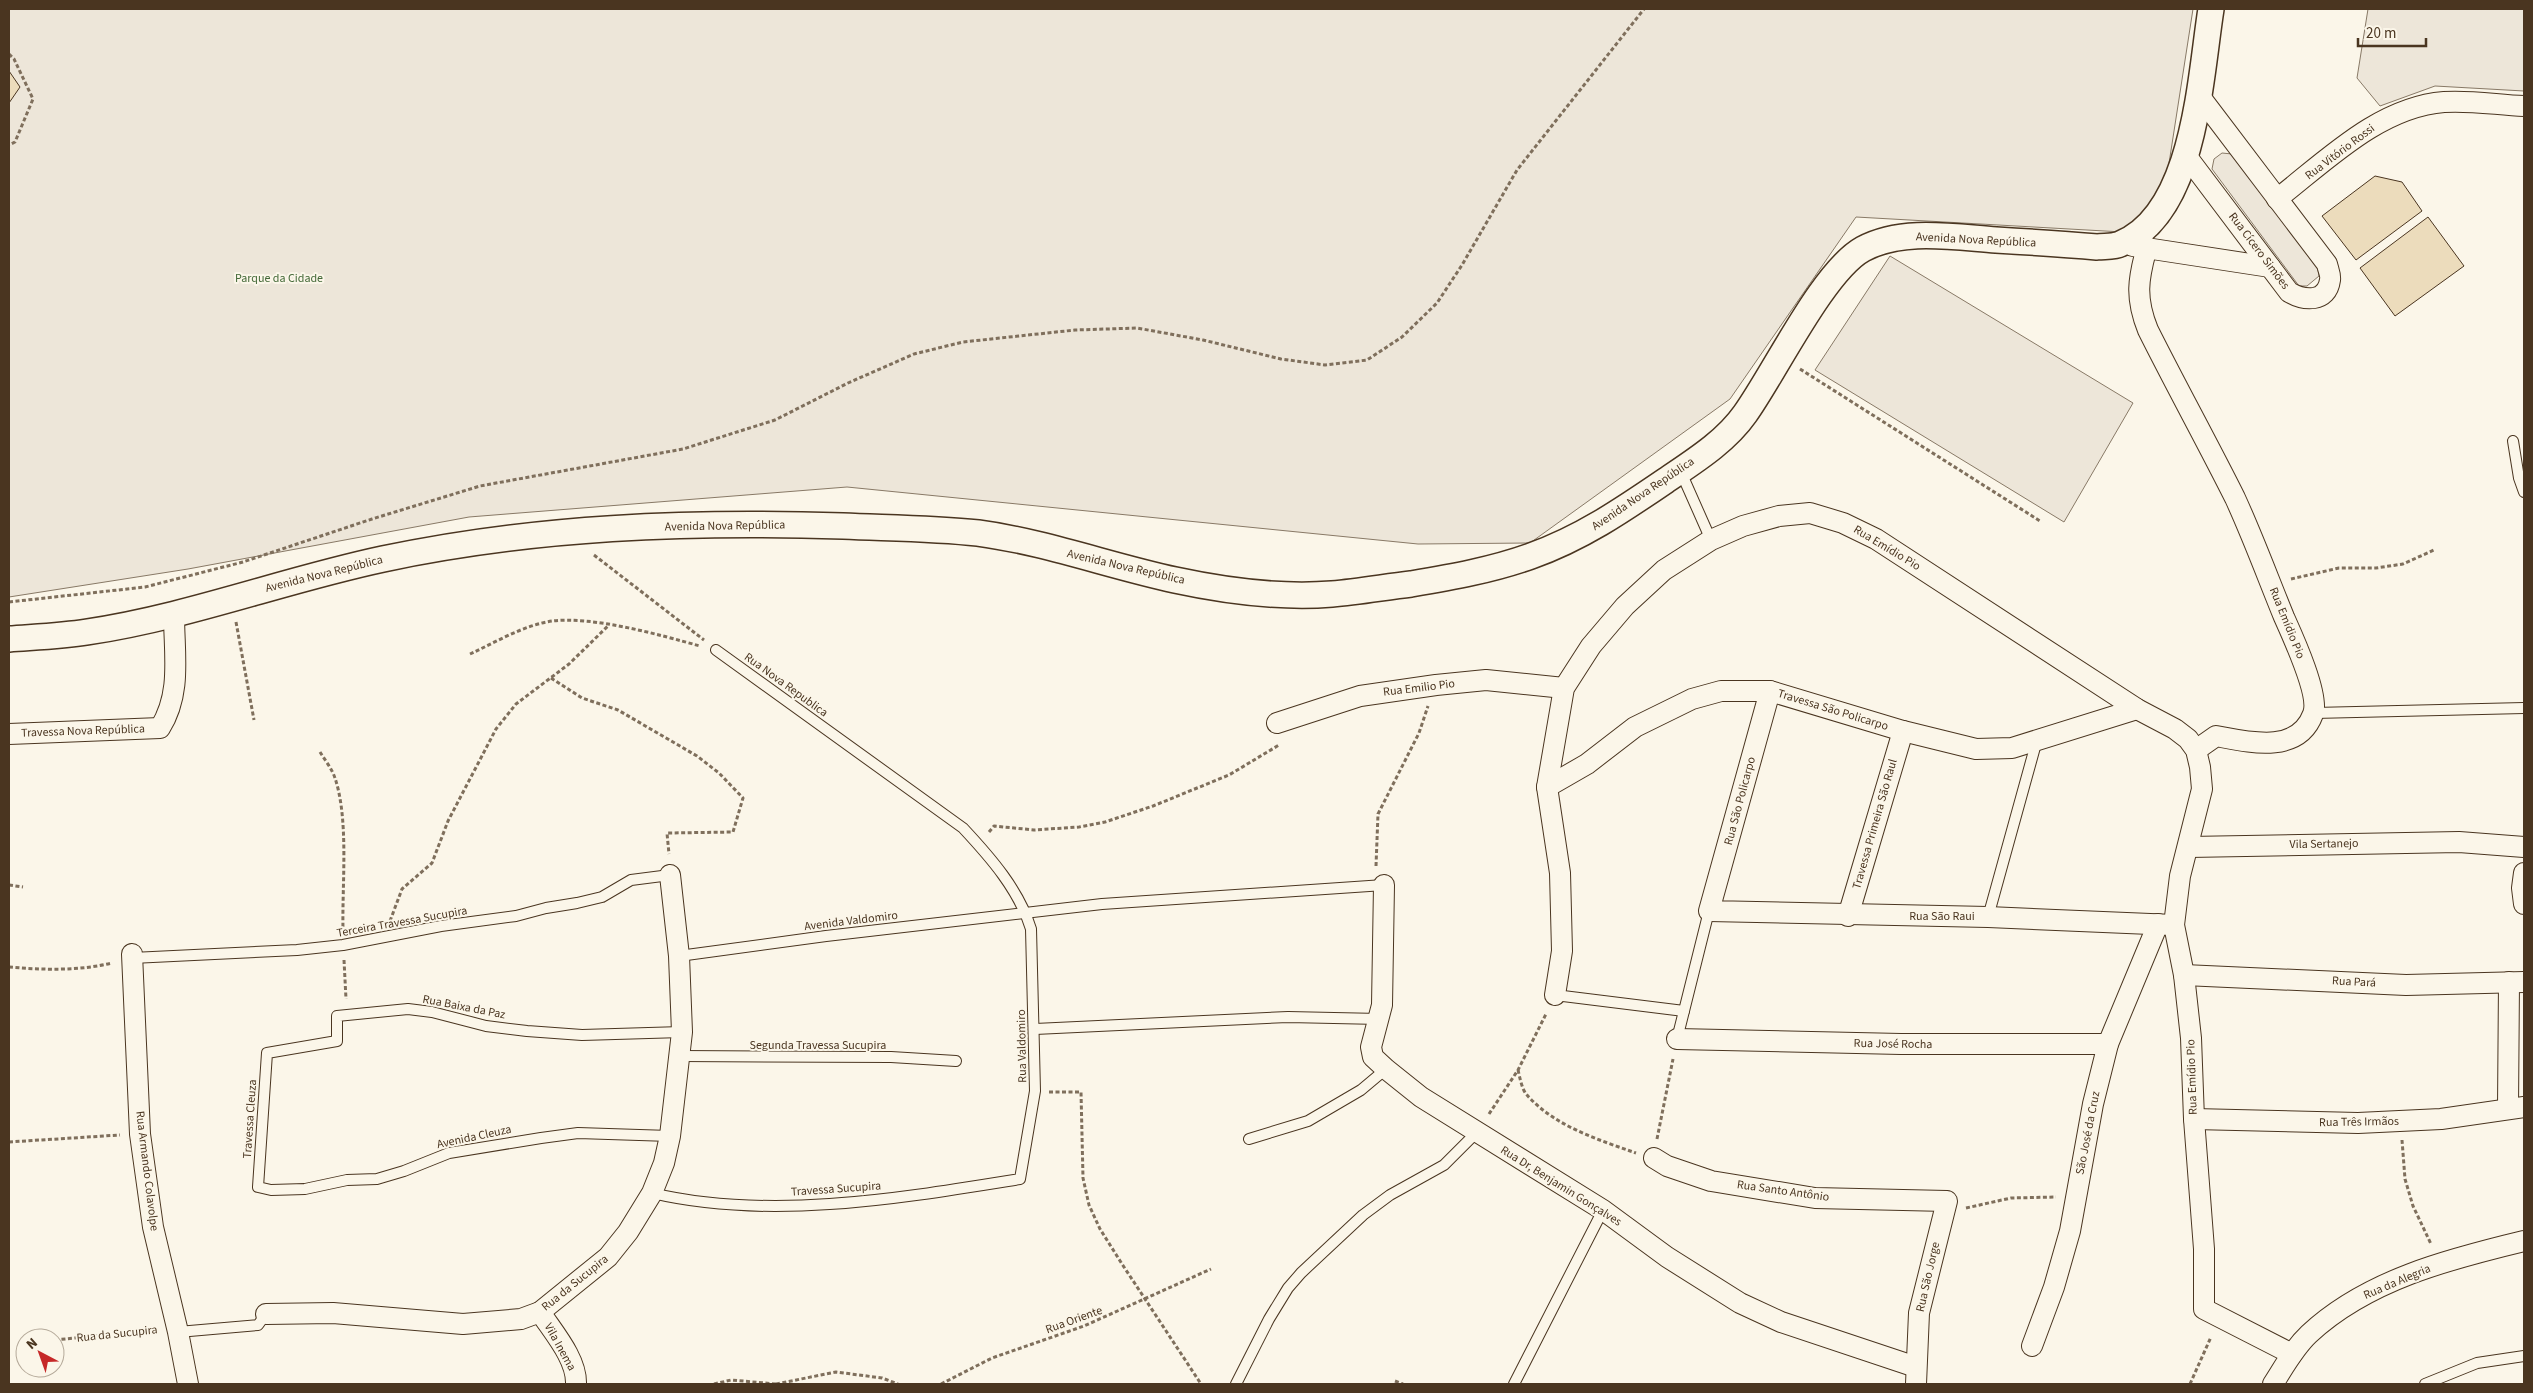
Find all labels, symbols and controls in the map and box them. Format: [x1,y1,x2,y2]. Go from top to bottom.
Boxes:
scale bar [2358,15,2426,47]
text: 20 m [2366,23,2396,44]
street label: Rua Vitório Rossi [2302,120,2379,184]
street label: Rua Cícero Simões [2224,209,2294,293]
street label: Avenida Nova República [1915,228,2037,252]
park label: Parque da Cidade [235,270,323,287]
street label: Avenida Nova República [1588,453,1698,535]
street label: Avenida Nova República [665,516,785,536]
street label: Rua Emídio Pio [1850,521,1924,575]
street label: Avenida Nova República [1065,545,1187,589]
street label: Avenida Nova República [263,551,385,597]
street label: Rua Emídio Pio [2265,585,2309,661]
street label: Rua Nova Republica [741,649,831,721]
street label: Rua Emilio Pio [1382,675,1456,701]
street label: Travessa São Policarpo [1776,685,1890,735]
street label: Travessa Nova República [21,720,145,742]
street label: Rua São Policarpo [1720,755,1760,847]
street label: Travessa Primeira São Raul [1848,757,1902,891]
street label: Vila Sertanejo [2289,835,2359,853]
street label: Terceira Travessa Sucupira [335,902,469,942]
street label: Avenida Valdomiro [803,907,899,935]
street label: Rua São Raui [1909,908,1975,925]
street label: Rua Pará [2332,972,2376,992]
street label: Rua Baixa da Paz [421,991,507,1023]
street label: Rua Valdomiro [1013,1009,1031,1083]
street label: Rua José Rocha [1854,1035,1932,1053]
street label: Segunda Travessa Sucupira [750,1037,886,1054]
street label: Rua Emídio Pio [2182,1039,2202,1115]
street label: Travessa Cleuza [239,1079,261,1159]
street label: São José da Cruz [2072,1090,2104,1176]
street label: Rua Armando Colavolpe [131,1110,163,1232]
street label: Rua Três Irmãos [2319,1113,2399,1131]
street label: Avenida Cleuza [435,1121,513,1153]
street label: Rua Dr, Benjamin Gonçalves [1497,1142,1625,1230]
street label: Rua Santo Antônio [1736,1176,1830,1206]
street label: Travessa Sucupira [790,1177,882,1201]
street label: Rua São Jorge [1912,1240,1944,1314]
street label: Rua da Sucupira [538,1251,612,1315]
street label: Rua da Alegria [2361,1260,2433,1304]
street label: Rua Oriente [1043,1302,1105,1338]
street label: Vila Inema [540,1320,580,1374]
street label: Rua da Sucupira [76,1321,158,1347]
north arrow [15,1328,65,1378]
text: N [22,1333,42,1355]

